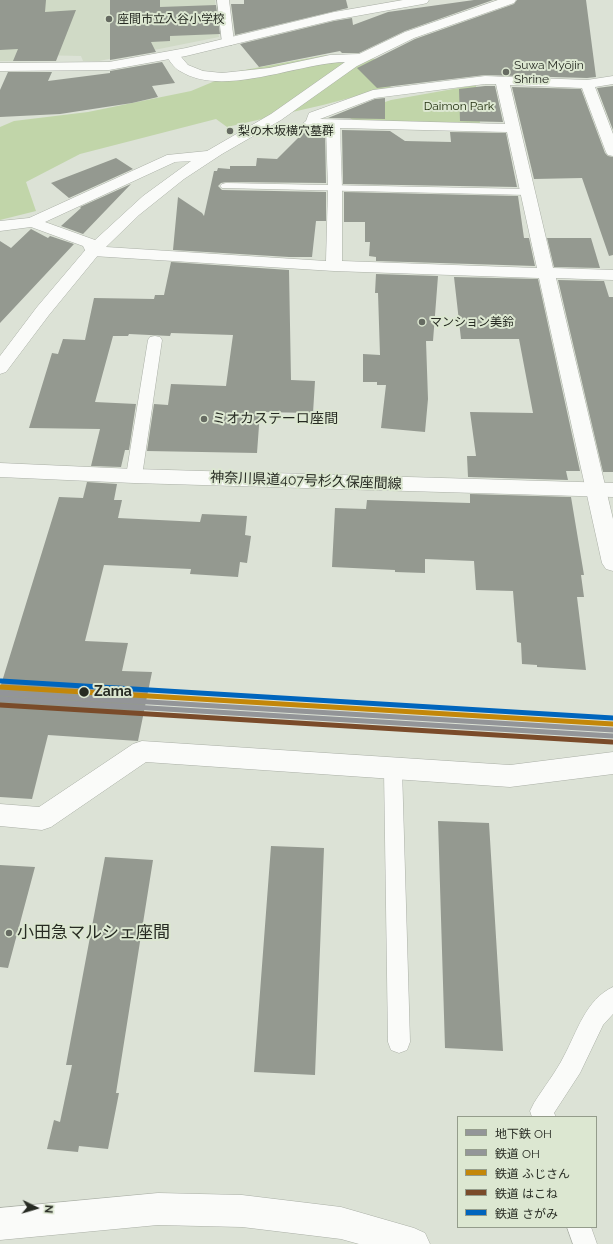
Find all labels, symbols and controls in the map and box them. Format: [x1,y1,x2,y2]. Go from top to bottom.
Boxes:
place label: 座間市立入谷小学校 [117,12,225,26]
marker: 座間市立入谷小学校 [104,14,114,24]
place label: Suwa Myōjin Shrine [514,58,584,86]
marker: Suwa Myōjin Shrine [501,67,511,77]
park label: Daimon Park [424,99,494,113]
place label: 梨の木坂横穴墓群 [238,124,334,138]
marker: 梨の木坂横穴墓群 [225,126,235,136]
place label: マンション美鈴 [430,315,514,329]
marker: マンション美鈴 [417,317,427,327]
place label: ミオカステーロ座間 [212,411,338,427]
marker: ミオカステーロ座間 [199,414,209,424]
street label: 神奈川県道407号杉久保座間線 [210,469,402,493]
place label: Zama [94,684,132,700]
marker: Zama [77,685,91,699]
place label: 小田急マルシェ座間 [17,923,170,943]
marker: 小田急マルシェ座間 [4,928,14,938]
legend [457,1116,597,1228]
text: 地下鉄 OH [495,1127,552,1141]
text: 鉄道 OH [495,1147,540,1161]
text: 鉄道 ふじさん [495,1167,570,1181]
text: 鉄道 はこね [495,1187,558,1201]
north arrow [16,1188,56,1228]
text: N [42,1204,55,1214]
text: 鉄道 さがみ [495,1207,558,1221]

